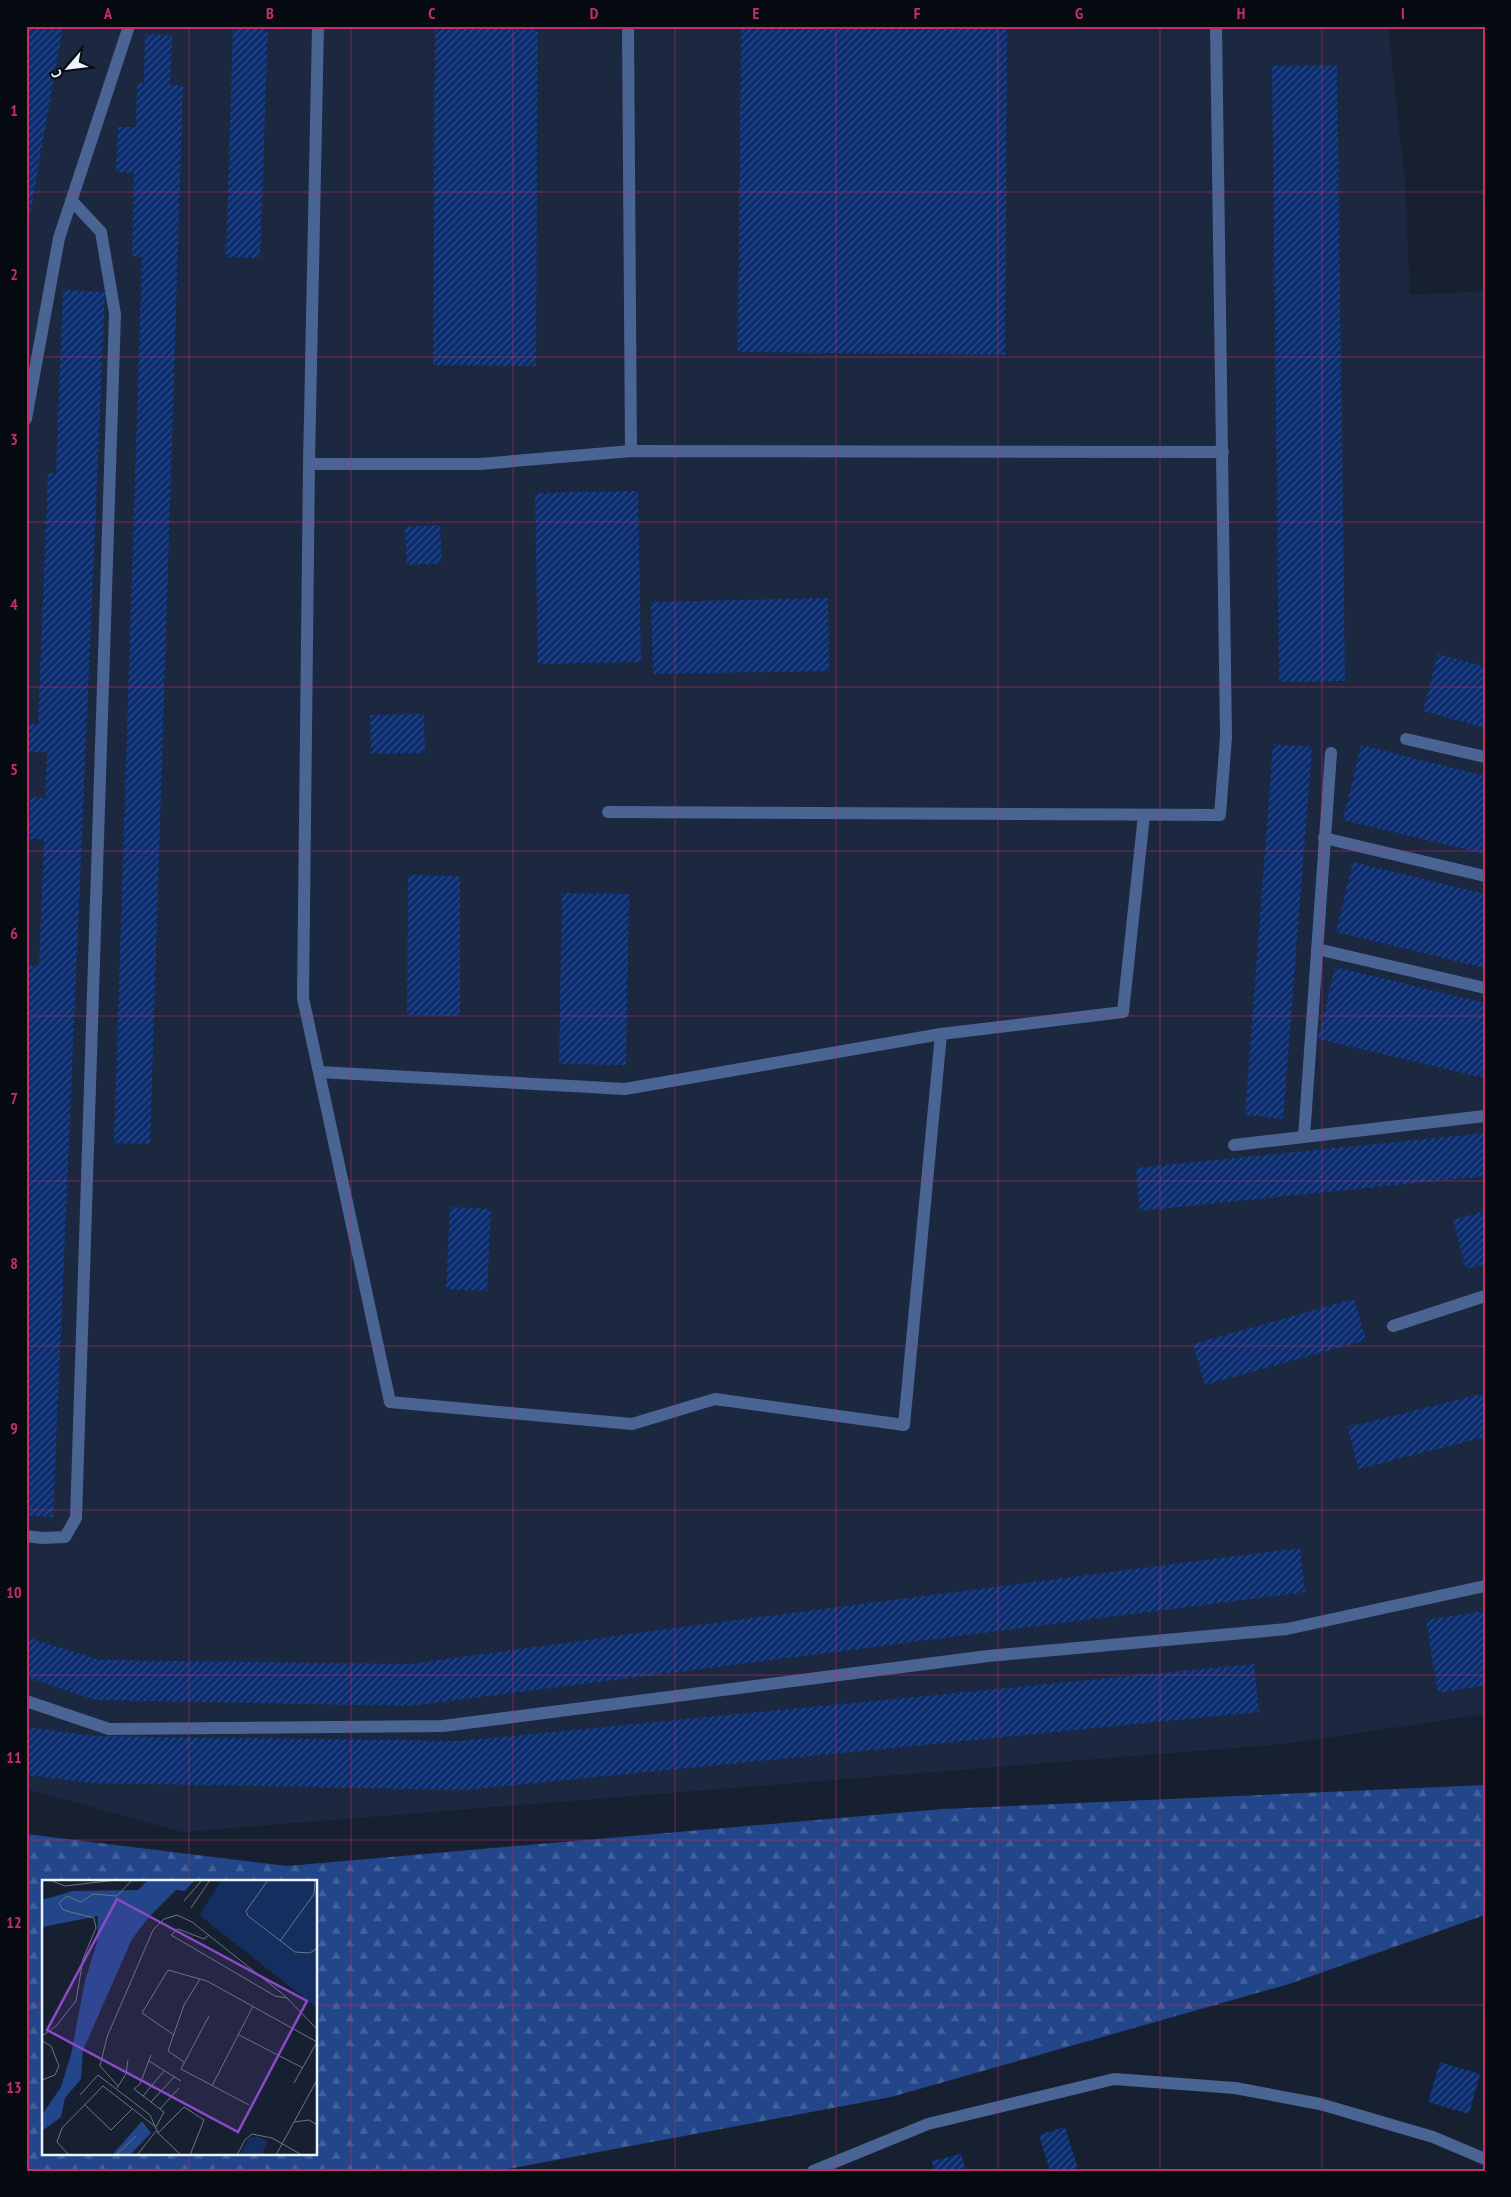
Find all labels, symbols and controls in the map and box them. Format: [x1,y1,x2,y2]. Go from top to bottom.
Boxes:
text: A [103,3,113,23]
text: B [266,3,274,23]
text: C [428,3,436,23]
text: D [590,3,599,23]
text: E [753,3,760,23]
text: F [914,3,921,23]
text: G [1075,3,1083,23]
text: H [1237,3,1245,23]
text: I [1401,3,1405,23]
north arrow [42,42,92,92]
text: С [47,67,66,81]
text: 1 [10,100,18,120]
text: 2 [10,264,18,284]
text: 3 [10,429,18,449]
text: 4 [10,594,18,614]
text: 5 [10,759,18,779]
text: 6 [10,923,18,943]
text: 7 [10,1088,18,1108]
text: 8 [10,1253,18,1273]
text: 9 [10,1418,18,1438]
text: 10 [6,1582,22,1602]
text: 11 [6,1747,22,1767]
inset map [42,1880,318,2154]
text: 12 [6,1912,22,1932]
text: 13 [6,2077,22,2097]

